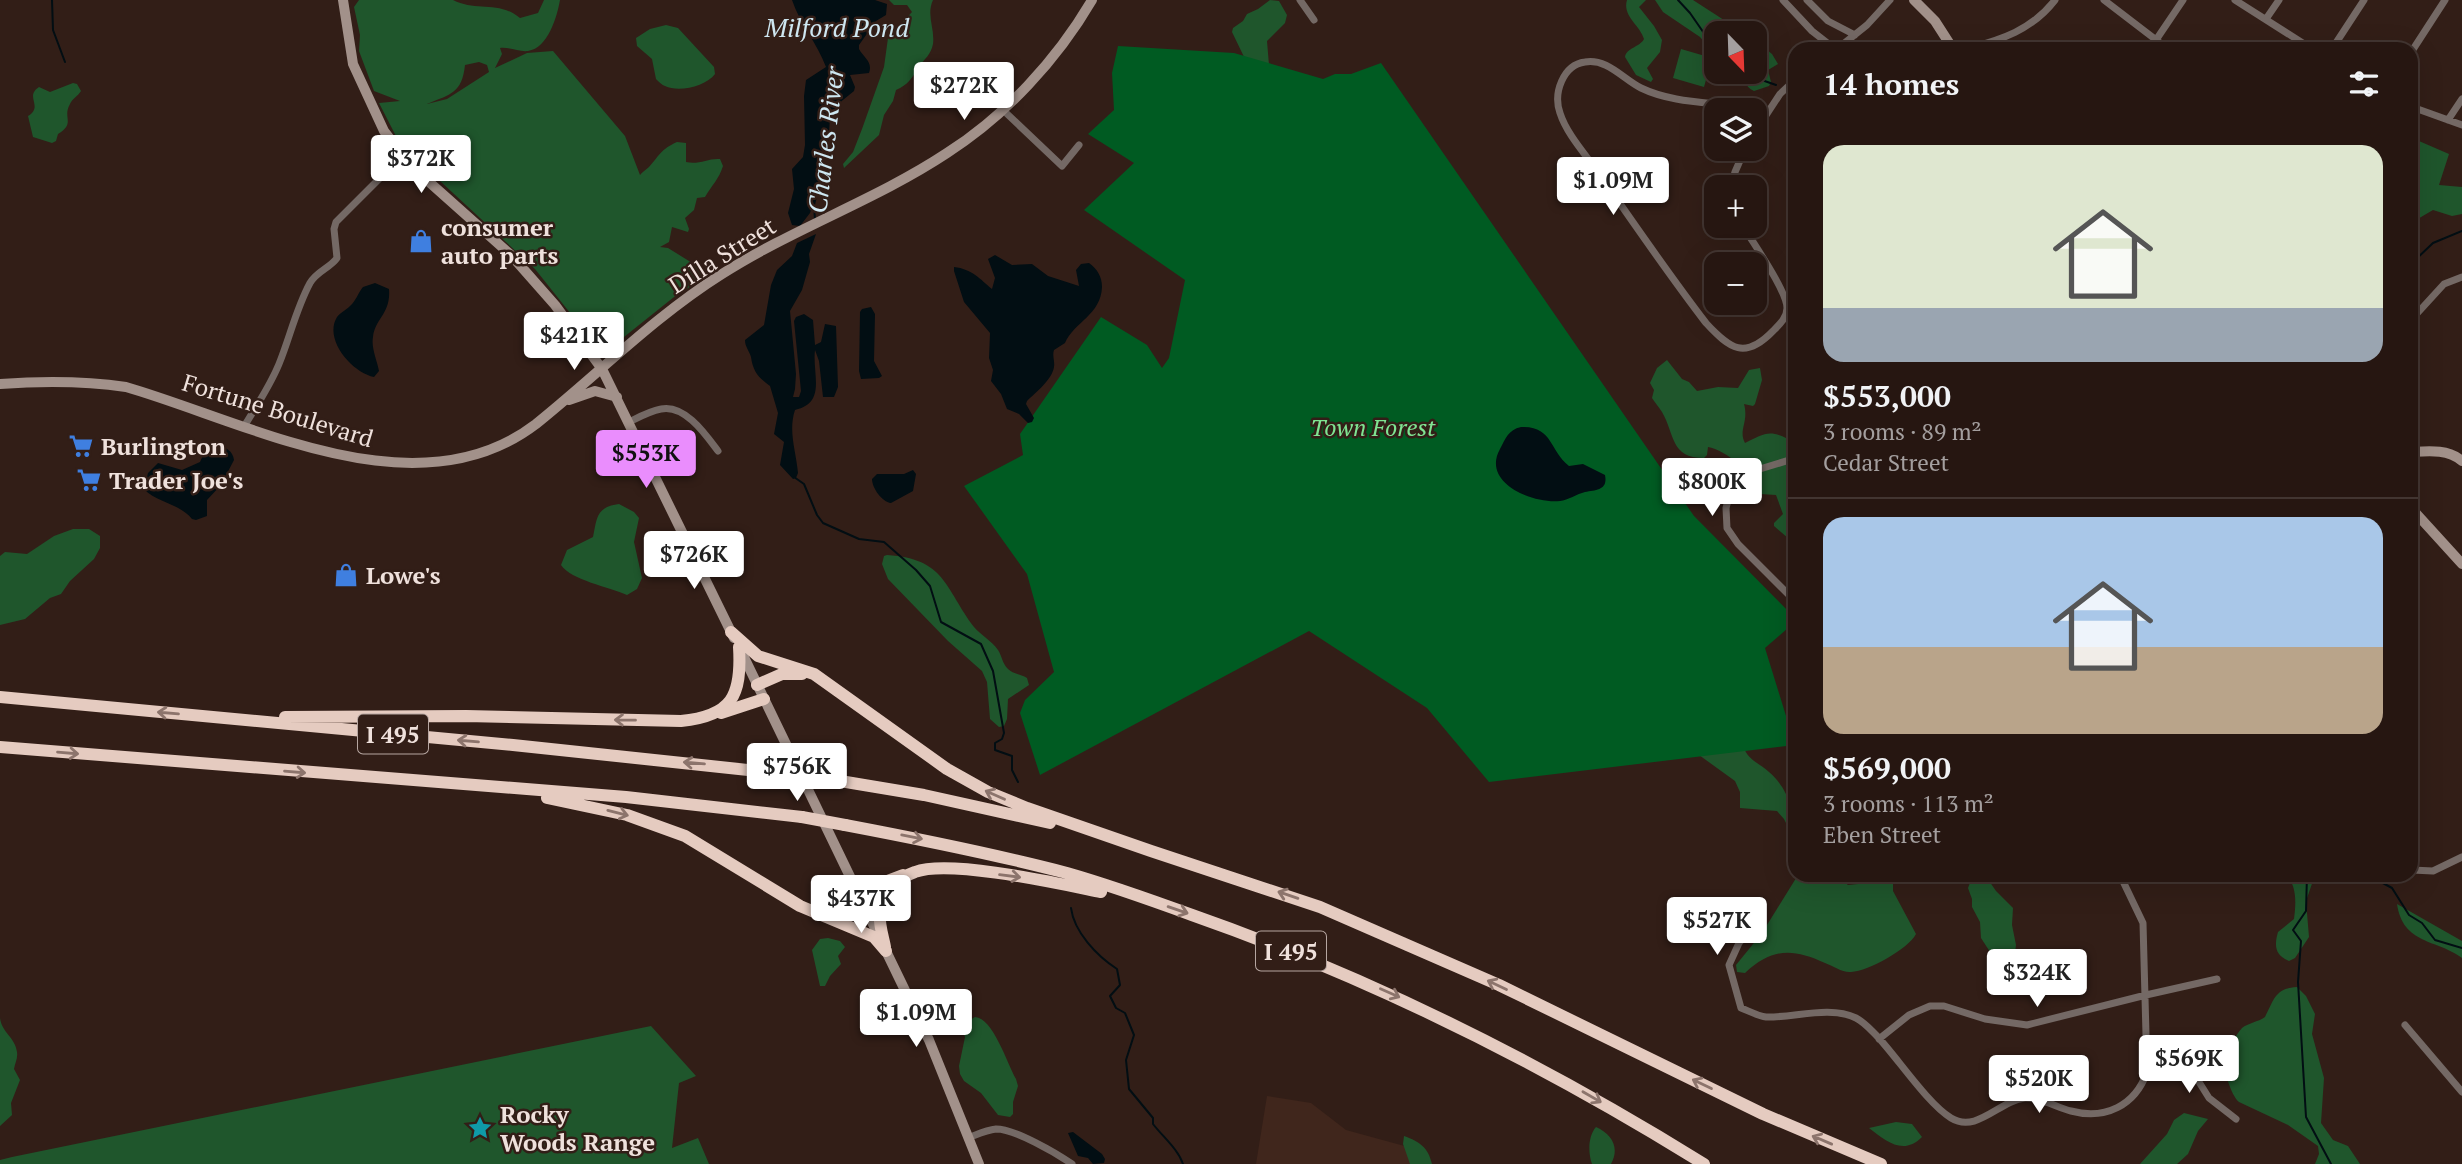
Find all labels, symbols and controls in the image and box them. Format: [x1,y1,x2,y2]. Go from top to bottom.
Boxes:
water label: Milford Pond [764,10,910,44]
north arrow [1704,21,1768,84]
map controls [1704,21,1767,315]
pin: $272K [915,62,1013,122]
water label: Charles River [799,64,851,215]
text: 14 homes [1823,64,1959,104]
icon: filters [2345,65,2383,103]
text: $272K [930,69,998,100]
button: layers [1704,98,1767,161]
pin: $372K [372,136,470,195]
text: $372K [387,142,455,173]
pin: $1.09M [1556,158,1670,217]
text: $1.09M [1573,164,1653,195]
button: + [1704,175,1767,238]
icon: home [2040,191,2166,317]
street label: Dilla Street [662,209,782,301]
place label: consumer auto parts [441,211,559,271]
shop icon: consumer auto parts [407,227,435,255]
button: − [1704,252,1767,315]
pin: $421K [525,312,623,372]
text: $421K [540,319,608,350]
street label: Fortune Boulevard [179,366,377,454]
text: $553,000 [1823,376,1951,416]
park label: Town Forest [1311,411,1436,443]
text: 3 rooms · 89 m² [1823,416,1982,447]
place label: Burlington [101,430,227,462]
pin: $553K [597,430,695,490]
supermarket icon: Burlington [67,432,95,460]
text: $553K [612,437,680,468]
text: Cedar Street [1823,447,1949,478]
pin: $800K [1663,458,1761,518]
place label: Trader Joe's [109,464,243,496]
text: $800K [1678,465,1746,496]
supermarket icon: Trader Joe's [75,466,103,494]
pin: $726K [645,532,743,591]
text: $726K [660,538,728,569]
place label: Lowe's [366,559,441,591]
shop icon: Lowe's [332,561,360,589]
icon: home [2040,563,2166,689]
one-way arrow [157,706,180,719]
one-way arrow [614,713,637,727]
road number: I 495 [358,714,428,754]
one-way arrow [457,734,480,747]
pin: $756K [748,744,846,803]
one-way arrow [56,747,79,760]
text: $569,000 [1823,748,1951,788]
text: $756K [763,750,831,781]
one-way arrow [683,756,706,769]
one-way arrow [283,766,306,779]
one-way arrow [985,788,1006,801]
text: 3 rooms · 113 m² [1823,788,1994,819]
one-way arrow [606,807,629,820]
text: Eben Street [1823,819,1941,850]
one-way arrow [900,831,923,845]
one-way arrow [998,870,1021,883]
pin: $437K [812,876,910,935]
text: $437K [827,882,895,913]
one-way arrow [1278,888,1300,901]
pin: $527K [1668,898,1766,957]
text: $527K [1683,904,1751,935]
one-way arrow [1167,905,1189,917]
road number: I 495 [1256,932,1326,970]
pin: $324K [1988,950,2086,1009]
text: $324K [2003,956,2071,987]
one-way arrow [1487,977,1508,991]
one-way arrow [1379,987,1400,1000]
pin: $1.09M [859,990,973,1049]
text: $1.09M [876,996,956,1027]
pin: $569K [2140,1036,2238,1095]
text: $569K [2155,1042,2223,1073]
pin: $520K [1990,1056,2088,1115]
text: $520K [2005,1062,2073,1093]
one-way arrow [1692,1077,1713,1090]
one-way arrow [1582,1090,1602,1104]
place label: Rocky Woods Range [500,1098,655,1158]
place icon: Rocky Woods Range [466,1114,494,1142]
one-way arrow [1812,1133,1833,1146]

